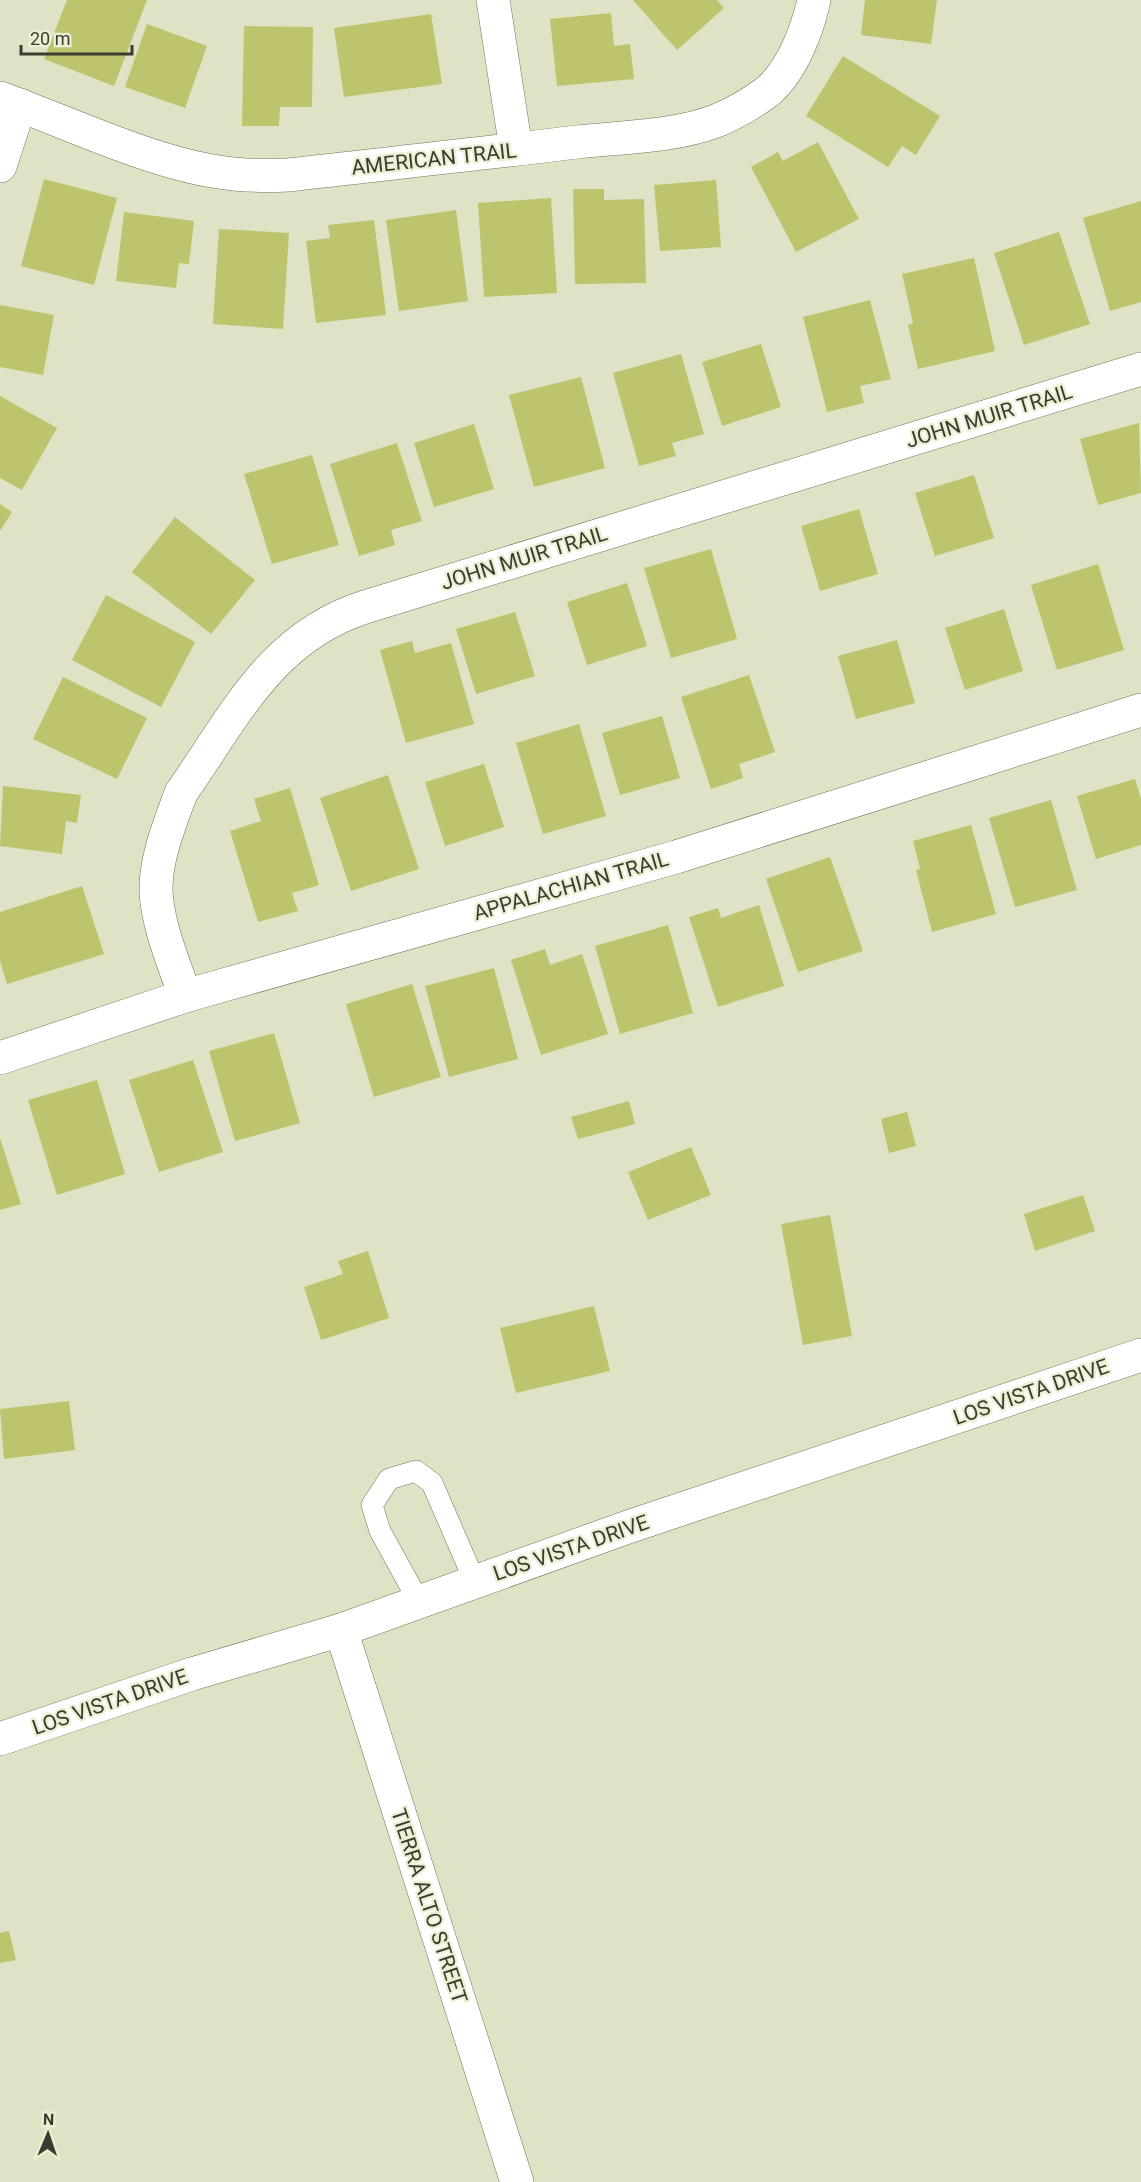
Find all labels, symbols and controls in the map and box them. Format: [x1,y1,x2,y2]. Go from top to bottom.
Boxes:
scale bar [21,18,132,56]
text: 20 m [30,28,70,49]
street label: AMERICAN TRAIL [350,138,518,180]
street label: JOHN MUIR TRAIL [903,379,1075,453]
street label: JOHN MUIR TRAIL [438,521,610,595]
street label: APPALACHIAN TRAIL [471,847,671,925]
street label: LOS VISTA DRIVE [950,1354,1112,1430]
street label: LOS VISTA DRIVE [490,1510,652,1586]
street label: LOS VISTA DRIVE [29,1664,191,1740]
street label: TIERRA ALTO STREET [386,1805,472,2007]
north arrow [18,2104,78,2164]
text: N [43,2110,54,2129]

